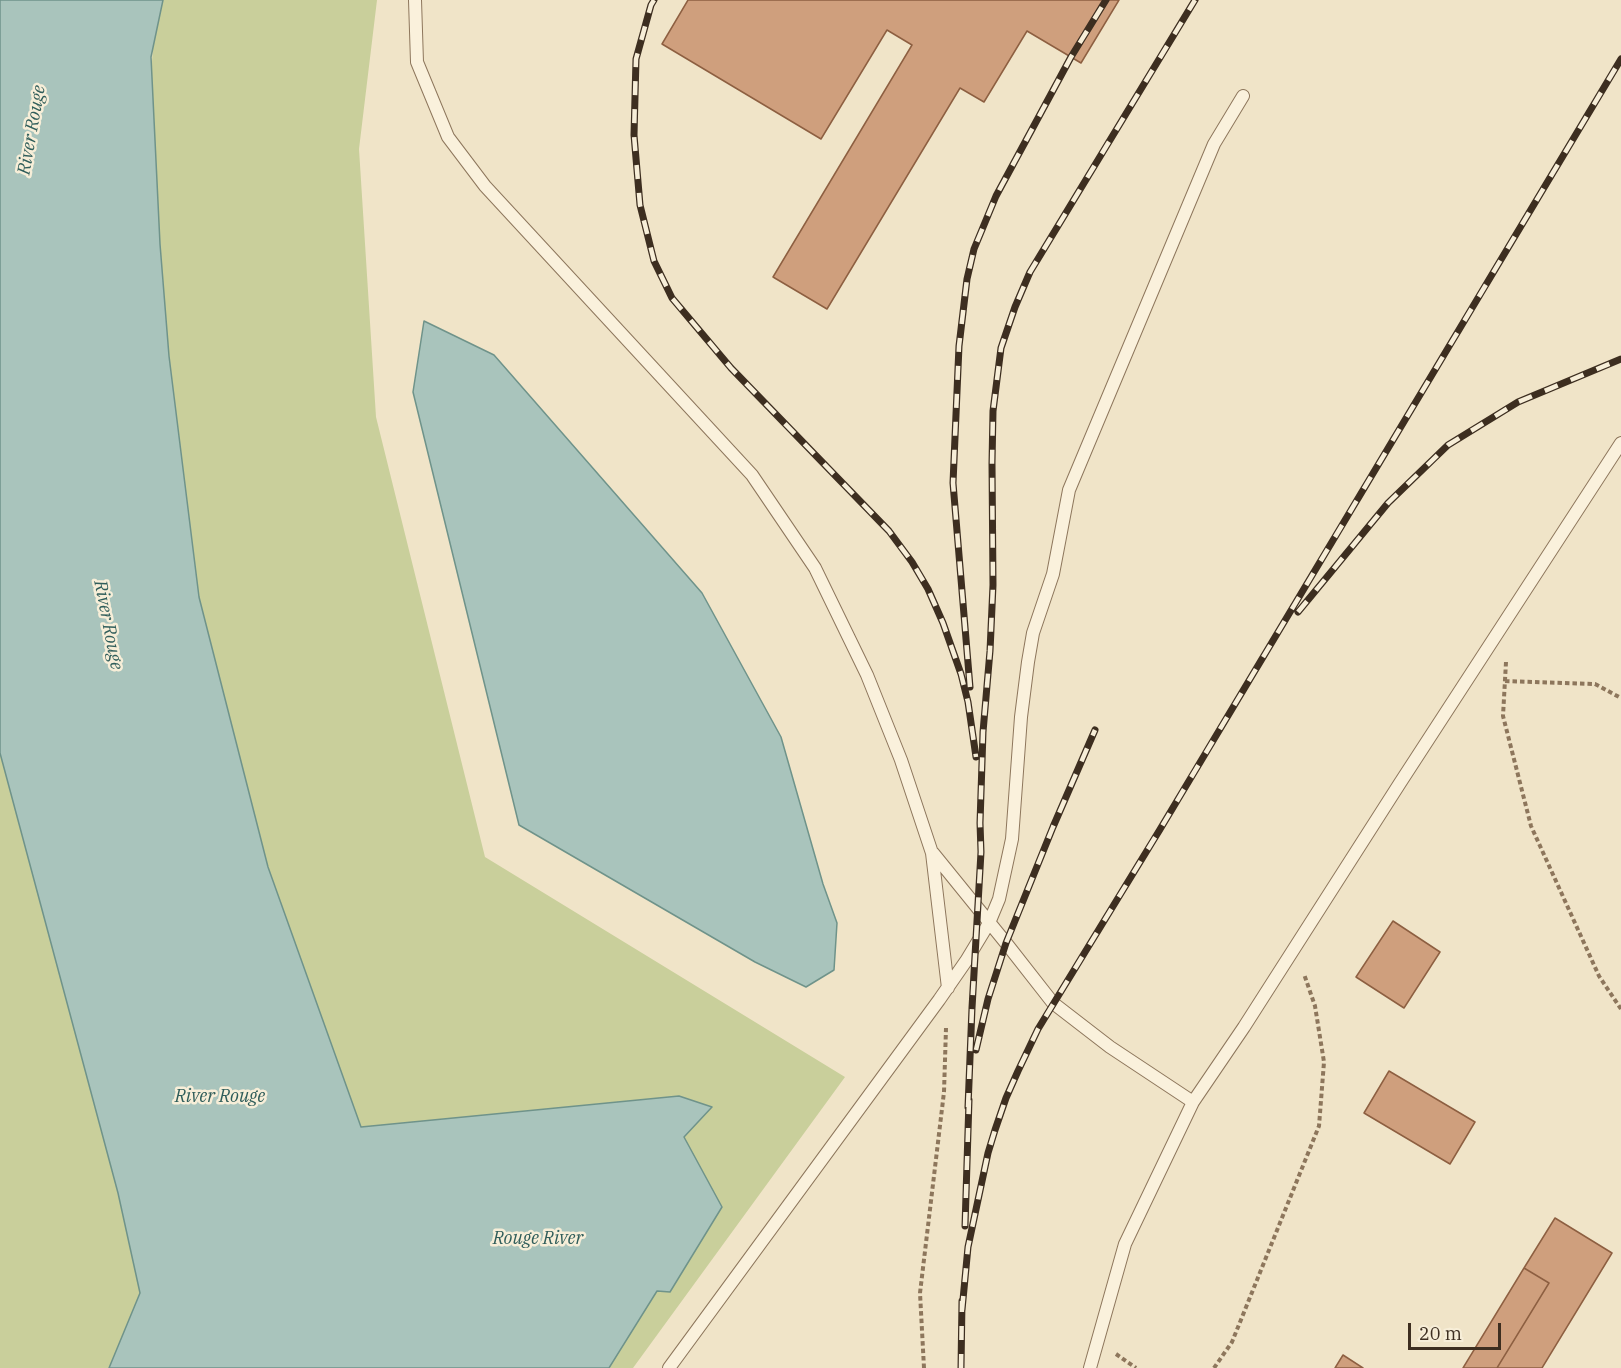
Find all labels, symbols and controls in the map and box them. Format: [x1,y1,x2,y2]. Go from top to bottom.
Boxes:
water label: River Rouge [13,83,51,177]
water label: River Rouge [89,578,127,672]
water label: River Rouge [175,1086,265,1108]
water label: Rouge River [493,1228,583,1250]
scale bar [1411,1311,1504,1349]
text: 20 m [1419,1322,1462,1345]

